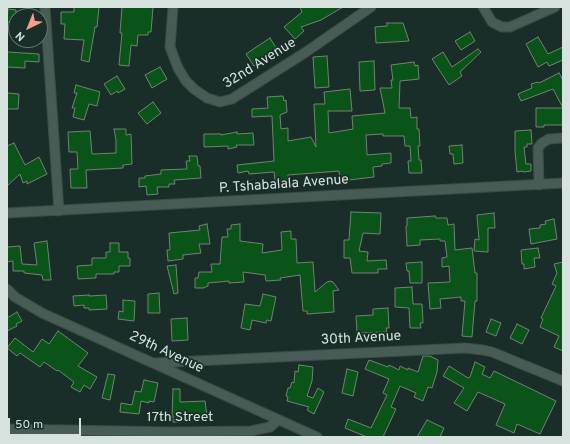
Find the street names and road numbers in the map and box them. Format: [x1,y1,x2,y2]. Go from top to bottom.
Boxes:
street label: 32nd Avenue [220,35,300,93]
street label: P. Tshabalala Avenue [219,172,349,198]
street label: 29th Avenue [126,329,206,377]
street label: 30th Avenue [320,329,402,349]
street label: 17th Street [147,410,213,426]

